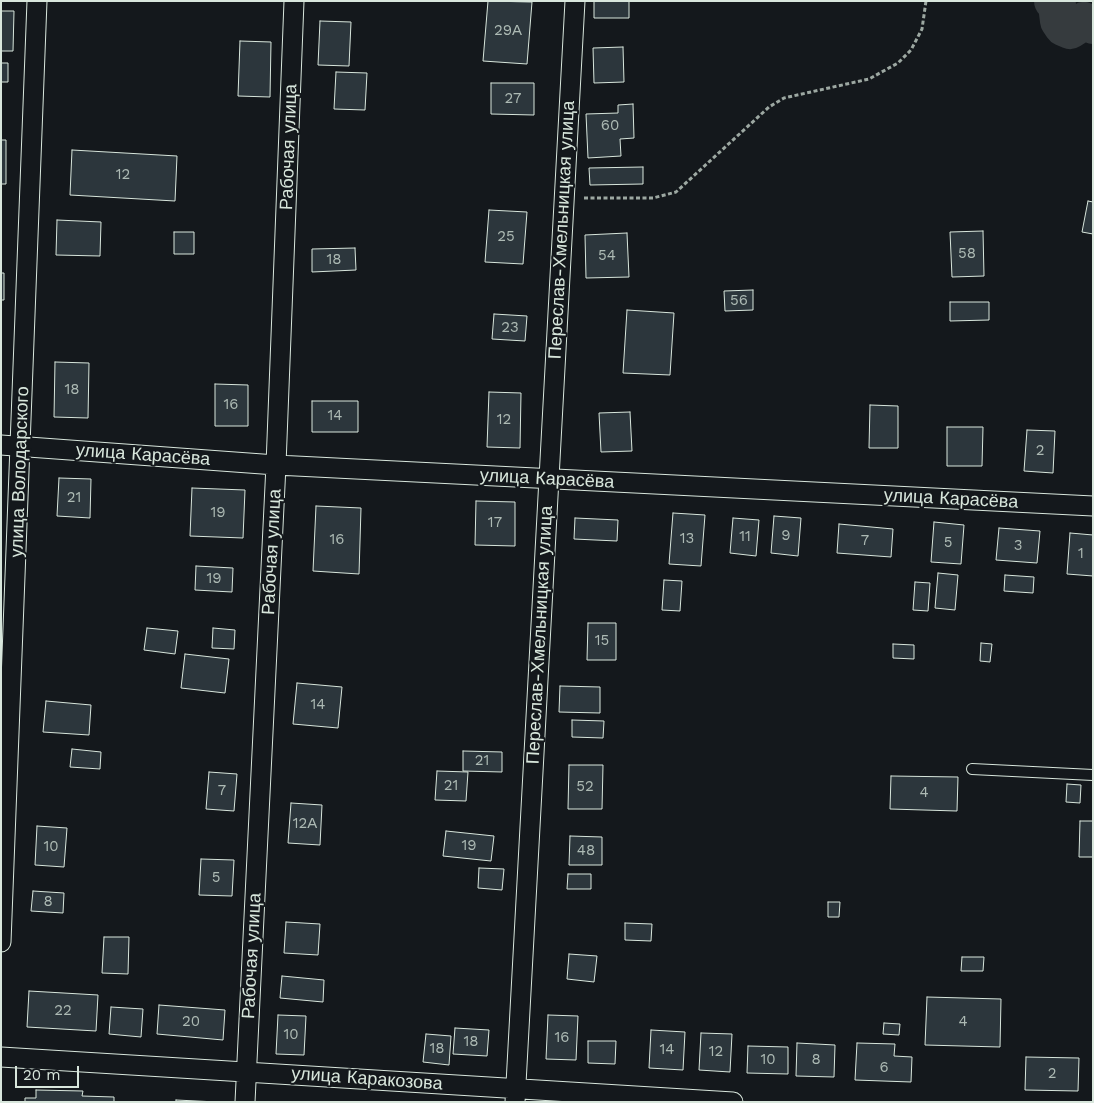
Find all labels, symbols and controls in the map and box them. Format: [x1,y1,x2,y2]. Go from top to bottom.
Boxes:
house number: 29А [494,22,522,40]
street label: Рабочая улица [276,84,302,210]
house number: 27 [505,90,521,108]
street label: Переслав-Хмельницкая улица [544,100,580,360]
house number: 60 [601,117,619,135]
house number: 12 [116,166,130,184]
house number: 25 [497,228,515,246]
house number: 58 [958,245,976,263]
house number: 54 [598,247,616,265]
house number: 18 [326,251,342,269]
house number: 56 [730,292,748,310]
house number: 23 [501,319,519,337]
house number: 18 [64,381,80,399]
street label: улица Володарского [6,386,34,558]
house number: 16 [224,396,238,414]
house number: 14 [327,407,343,425]
house number: 12 [497,411,511,429]
street label: улица Карасёва [75,440,211,470]
house number: 2 [1036,442,1044,460]
street label: улица Карасёва [479,465,615,493]
street label: улица Карасёва [883,485,1019,513]
street label: Рабочая улица [258,488,286,616]
house number: 21 [67,489,81,507]
house number: 19 [210,504,226,522]
street label: Переслав-Хмельницкая улица [522,505,558,765]
house number: 17 [488,514,502,532]
house number: 9 [781,527,791,545]
house number: 11 [739,528,751,546]
house number: 13 [680,530,694,548]
house number: 16 [330,531,344,549]
house number: 7 [861,532,869,550]
house number: 5 [944,534,952,552]
house number: 3 [1014,537,1022,555]
house number: 1 [1078,545,1084,563]
house number: 19 [206,570,222,588]
house number: 15 [595,632,609,650]
house number: 14 [310,696,326,714]
house number: 21 [475,752,489,770]
house number: 21 [444,777,458,795]
house number: 52 [576,778,594,796]
house number: 7 [218,782,226,800]
house number: 4 [919,784,929,802]
house number: 12А [293,815,317,833]
house number: 19 [461,837,477,855]
house number: 10 [43,838,59,856]
house number: 48 [577,842,595,860]
house number: 5 [212,869,220,887]
street label: Рабочая улица [238,892,266,1020]
house number: 8 [43,893,53,911]
house number: 22 [54,1002,72,1020]
house number: 20 [182,1013,200,1031]
house number: 4 [958,1013,968,1031]
house number: 10 [283,1026,299,1044]
house number: 16 [555,1029,569,1047]
house number: 18 [463,1033,479,1051]
house number: 18 [429,1040,445,1058]
house number: 14 [659,1041,675,1059]
house number: 12 [709,1043,723,1061]
house number: 10 [760,1051,776,1069]
house number: 8 [811,1051,821,1069]
scale bar [18,1056,81,1088]
house number: 6 [879,1059,889,1077]
street label: улица Каракозова [291,1063,443,1095]
house number: 2 [1048,1065,1056,1083]
text: 20 m [23,1066,61,1084]

